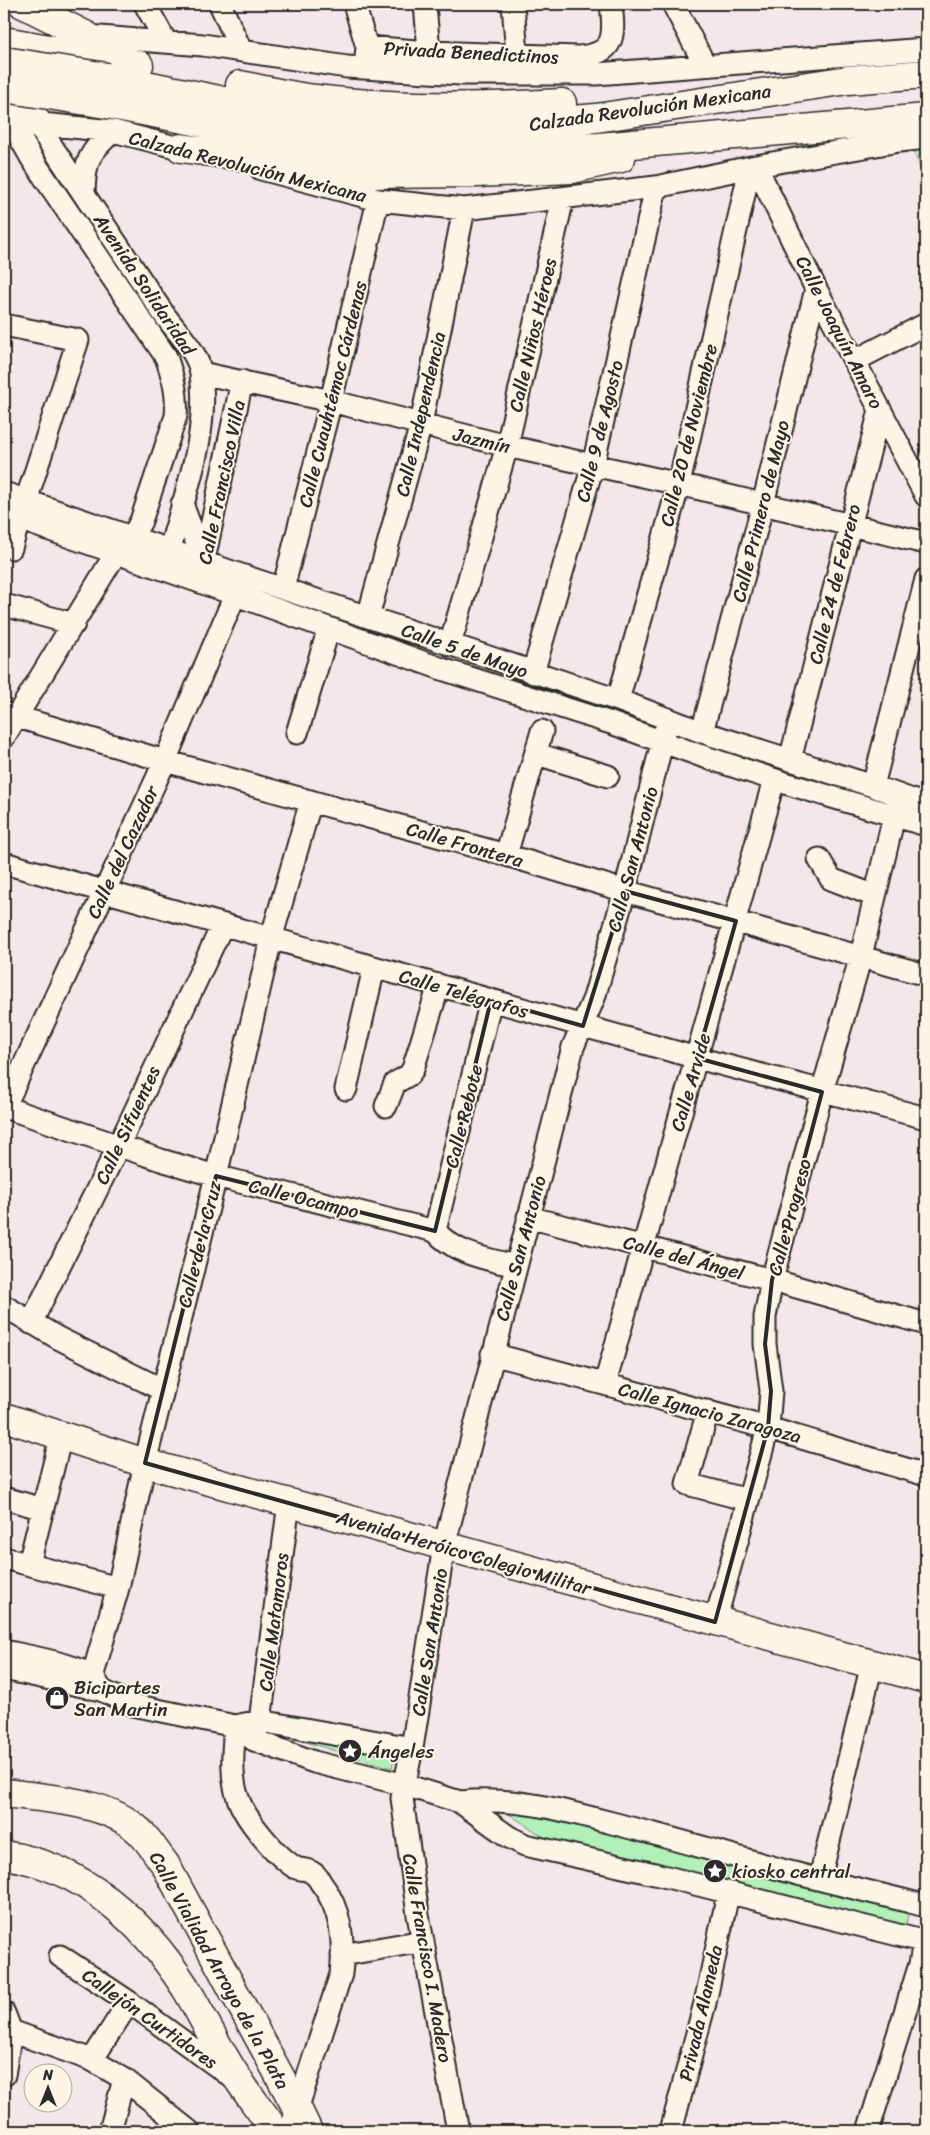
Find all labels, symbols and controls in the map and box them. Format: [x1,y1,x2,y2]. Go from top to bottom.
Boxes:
street label: Privada Benedictinos [383,31,560,74]
street label: Calzada Revolución Mexicana [527,74,774,141]
street label: Calzada Revolución Mexicana [126,121,371,212]
street label: Avenida Solidaridad [84,206,205,363]
street label: Calle Joaquín Amaro [787,250,893,415]
street label: Calle Niños Héroes [499,255,566,415]
street label: Calle Cuauhtémoc Cárdenas [288,277,377,511]
street label: Calle Independencia [385,328,456,500]
street label: Calle 20 de Noviembre [650,340,727,530]
street label: Calle 9 de Agosto [566,356,633,506]
street label: Calle Francisco Villa [188,396,255,567]
street label: Calle Primero de Mayo [722,416,799,606]
street label: Jazmín [449,417,514,463]
street label: Calle 24 de Febrero [799,501,870,668]
street label: Calle 5 de Mayo [397,613,533,688]
street label: Calle del Cazador [77,779,168,924]
street label: Calle San Antonio [597,783,668,936]
street label: Calle Frontera [403,812,528,877]
street label: Calle Telégrafos [395,959,533,1028]
street label: Calle Arvide [661,1029,720,1135]
street label: Calle Sifuentes [85,1060,169,1190]
street label: Calle Rebote [435,1061,492,1171]
street label: Calle Progreso [758,1155,821,1279]
street label: Calle Ocampo [245,1169,363,1228]
street label: Calle San Antonio [485,1172,556,1325]
street label: Calle de la Cruz [168,1176,231,1311]
street label: Calle del Ángel [620,1226,749,1290]
street label: Calle Ignacio Zaragoza [615,1372,805,1453]
street label: Avenida Heróico Colegio Militar [332,1500,596,1605]
street label: Calle Matamoros [249,1551,298,1693]
street label: Calle San Antonio [402,1566,457,1718]
place label: Bicipartes San Martin [74,1671,167,1726]
shop icon: Bicipartes San Martin [44,1685,70,1711]
place label: Ángeles [367,1735,434,1768]
place icon: Ángeles [337,1738,363,1764]
street label: Calle Vialidad Arroyo de la Plata [140,1845,299,2096]
street label: Calle Francisco I. Madero [393,1851,462,2066]
place label: kiosko central [732,1855,851,1888]
place icon: kiosko central [702,1858,728,1884]
street label: Privada Alameda [669,1941,732,2084]
street label: Callejón Curtidores [75,1959,225,2078]
north arrow [22,2062,72,2112]
text: N [42,2063,53,2088]

